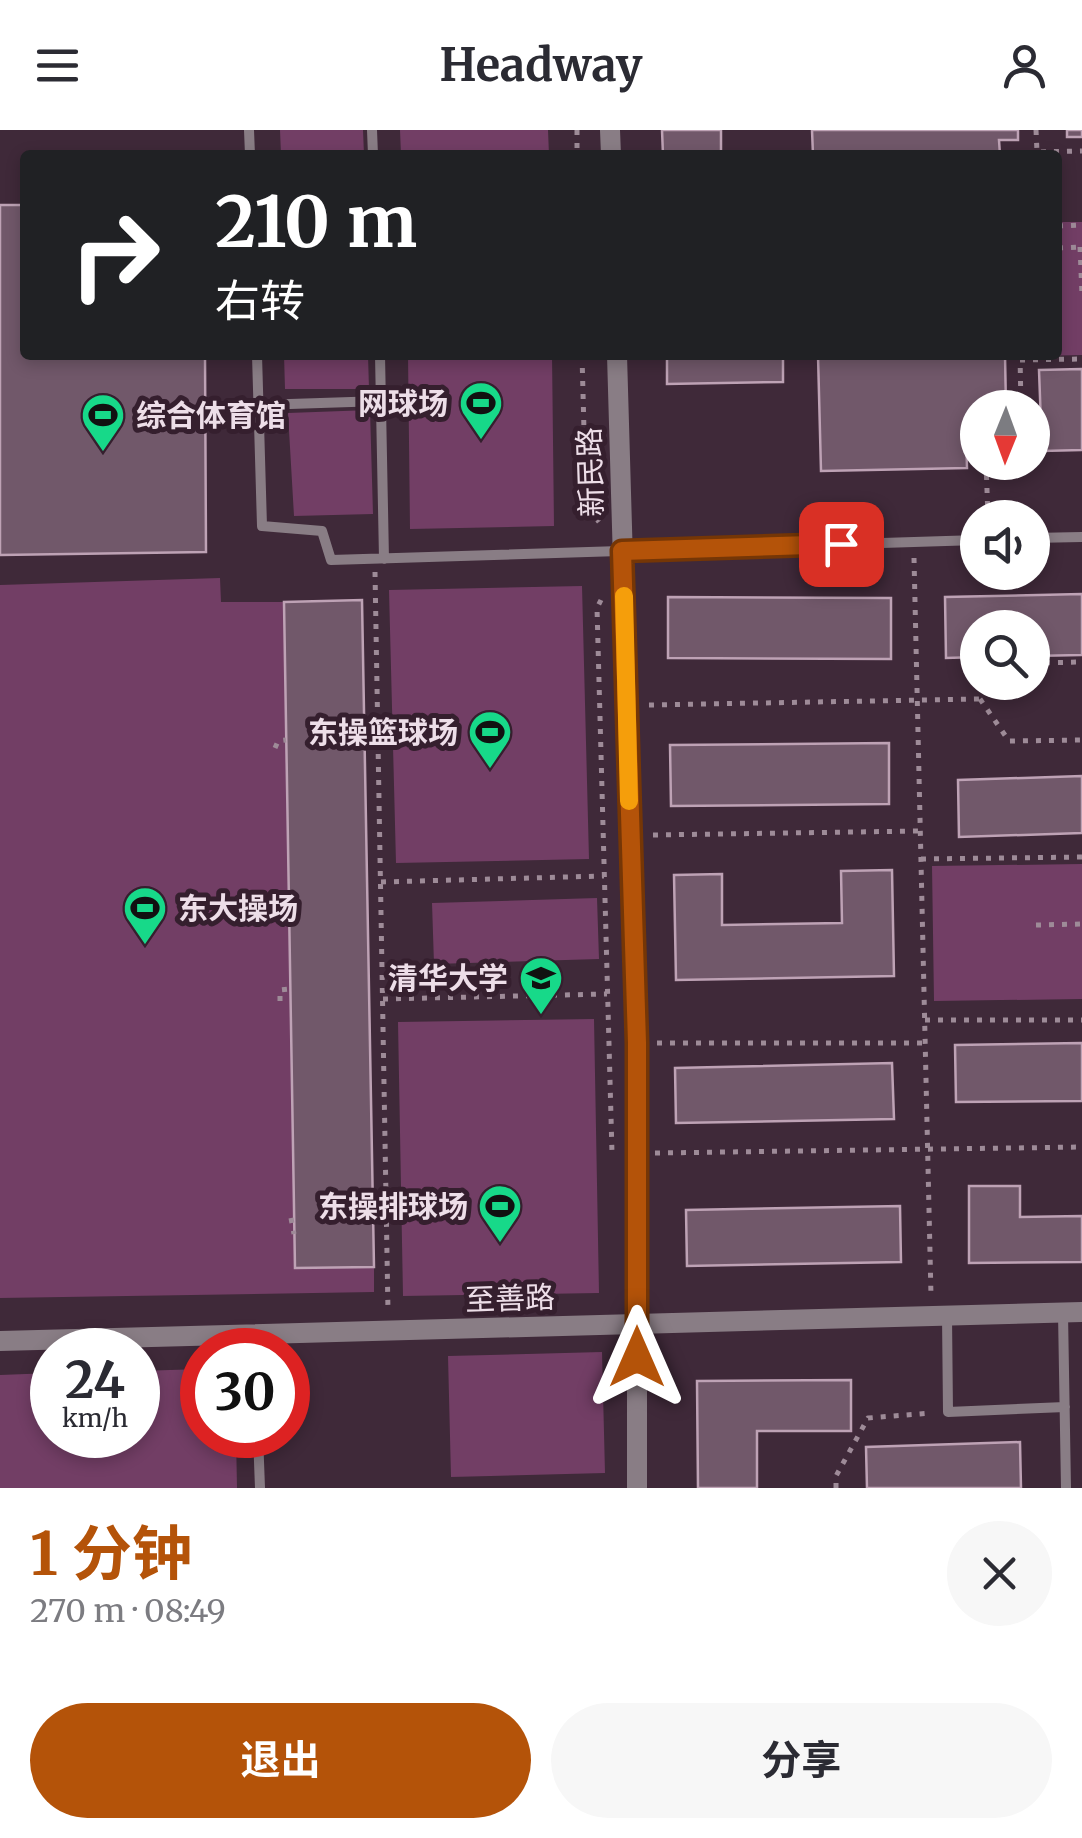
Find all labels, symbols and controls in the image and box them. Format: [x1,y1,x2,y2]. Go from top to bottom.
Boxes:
text: Headway [440,37,642,93]
icon: menu [30,38,85,93]
icon: person [997,38,1052,93]
text: 210 m [215,178,417,266]
icon: right [50,190,180,320]
text: 右转 [215,273,305,329]
sports icon: 网球场 [458,380,504,441]
place label: 网球场 [358,384,448,422]
north arrow [960,390,1050,480]
map controls [960,390,1050,700]
sports icon: 综合体育馆 [80,392,126,453]
place label: 综合体育馆 [136,396,286,434]
street label: 新民路 [569,426,611,518]
button: sound [960,500,1050,590]
pin [799,502,884,587]
icon: arrive [814,517,869,572]
button: search [960,610,1050,700]
sports icon: 东操篮球场 [467,709,513,770]
place label: 东操篮球场 [308,713,458,751]
sports icon: 东大操场 [122,885,168,946]
place label: 东大操场 [178,889,298,927]
school or university icon: 清华大学 [518,955,564,1016]
place label: 清华大学 [388,959,508,997]
sports icon: 东操排球场 [477,1183,523,1244]
place label: 东操排球场 [318,1187,468,1225]
street label: 至善路 [464,1277,556,1319]
position arrow [585,1305,689,1409]
speed limit sign: 30 [180,1328,310,1458]
text: 24 [65,1349,125,1412]
text: km/h [62,1402,128,1434]
text: 1 分钟 [30,1516,192,1591]
button: close [947,1521,1052,1626]
text: 270 m · 08:49 [30,1591,226,1631]
button: 退出 [30,1703,531,1818]
button: 分享 [551,1703,1052,1818]

